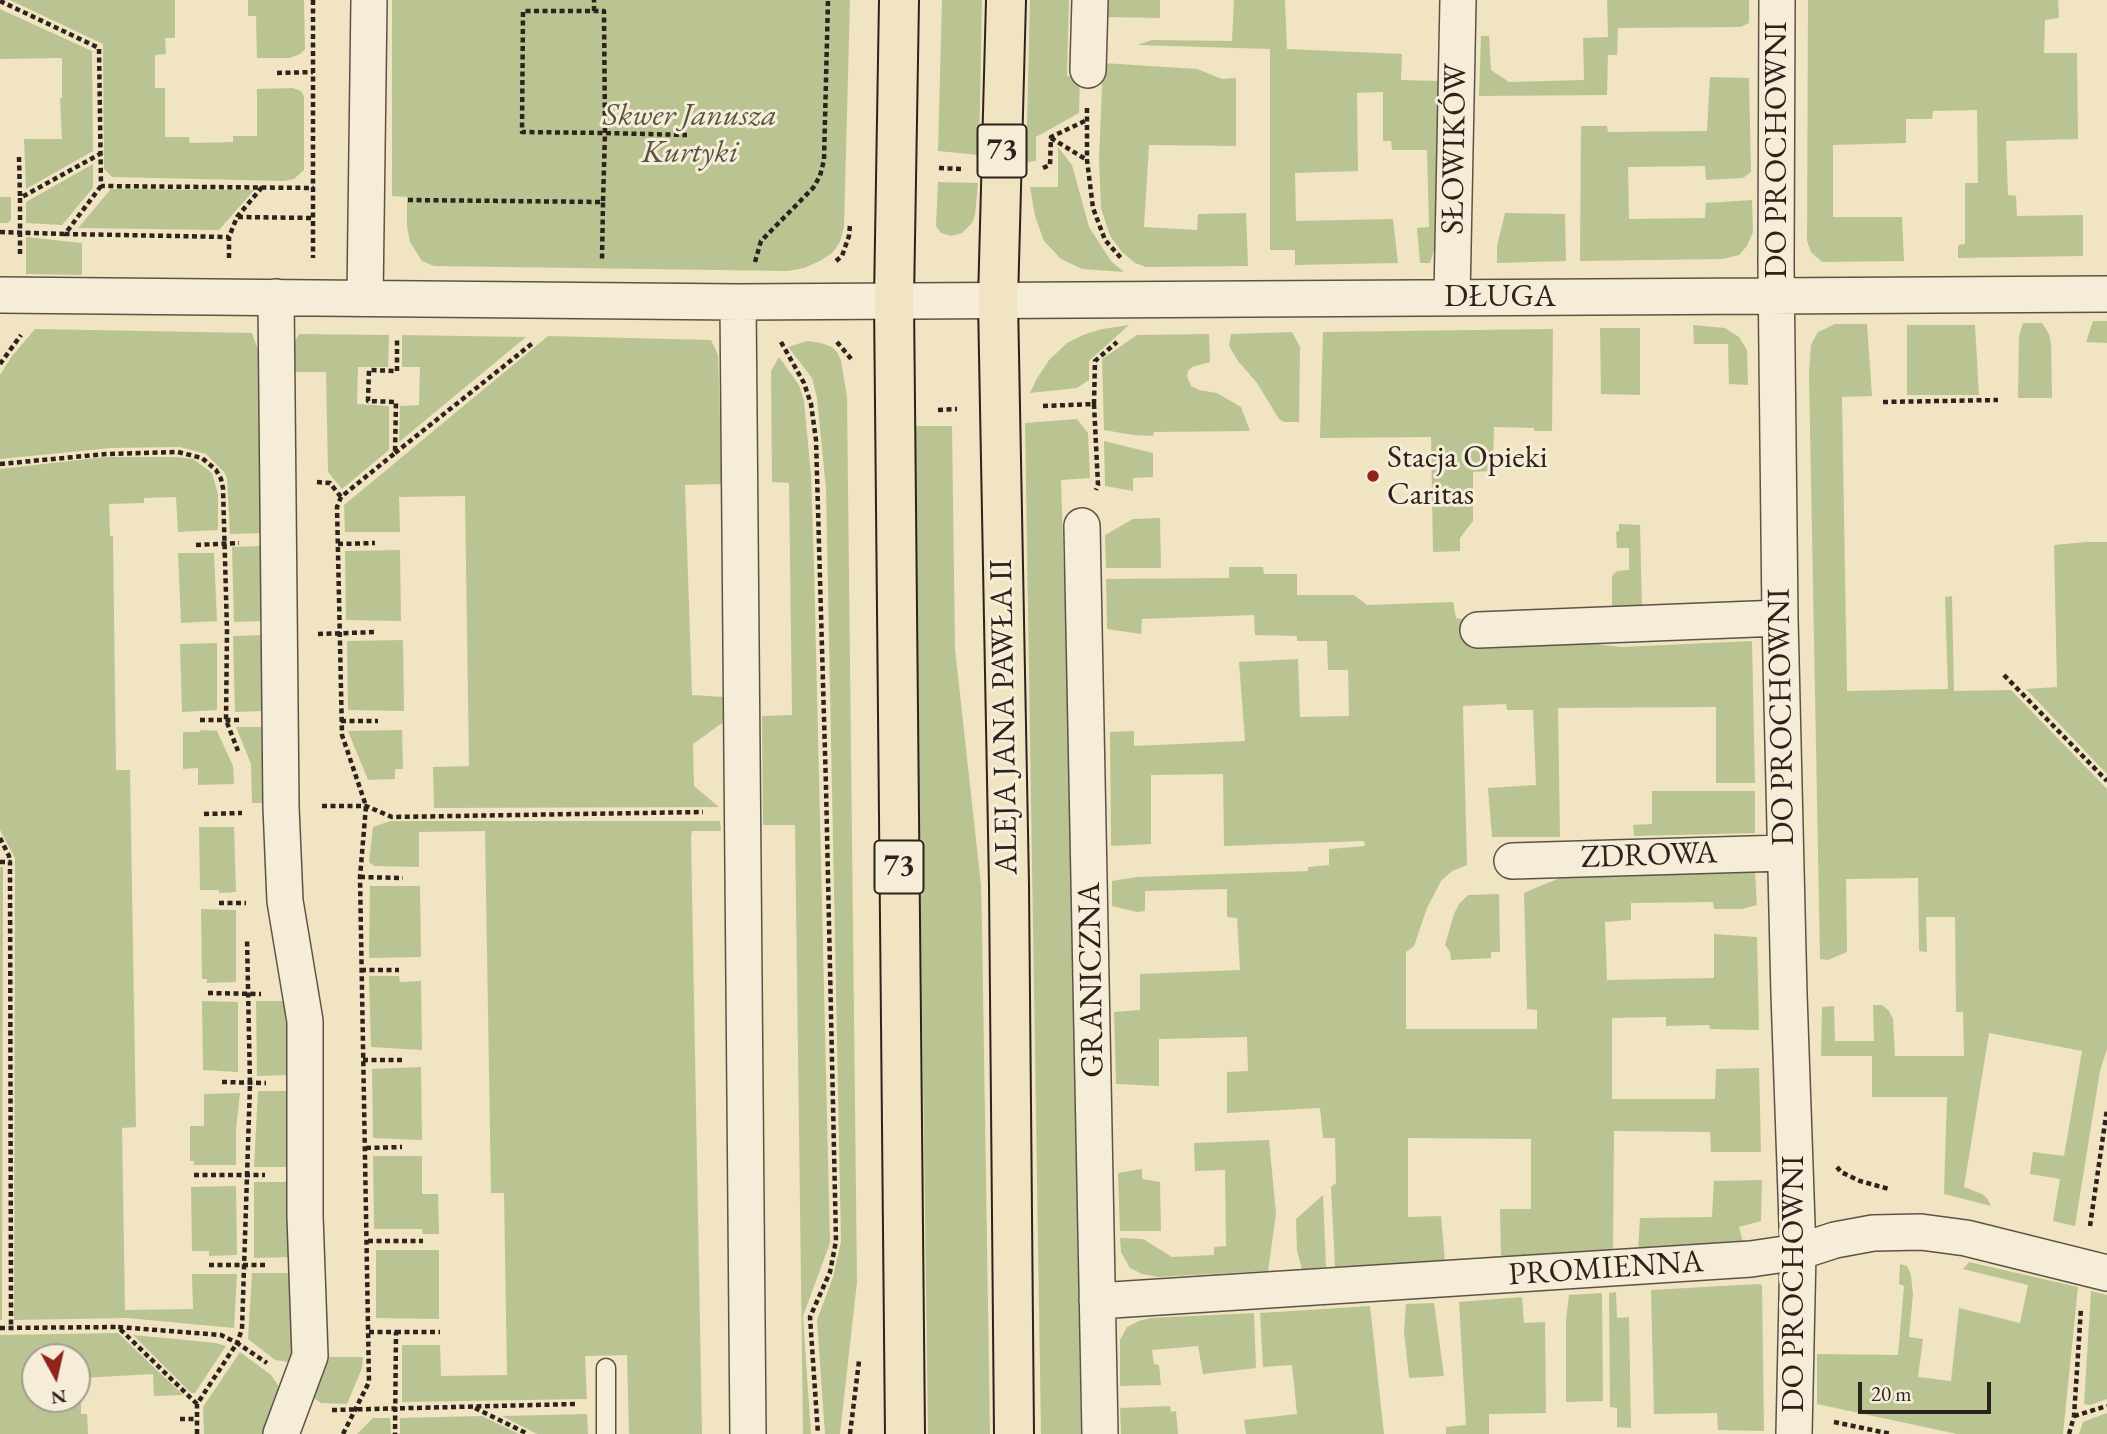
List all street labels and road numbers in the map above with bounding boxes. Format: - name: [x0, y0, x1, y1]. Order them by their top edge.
- street label: DO PROCHOWNI: [1758, 21, 1796, 279]
- street label: SŁOWIKÓW: [1434, 63, 1476, 235]
- road number: 73: [978, 125, 1026, 178]
- street label: DŁUGA: [1444, 278, 1556, 316]
- street label: ALEJA JANA PAWŁA II: [983, 559, 1027, 875]
- street label: DO PROCHOWNI: [1761, 588, 1803, 846]
- street label: ZDROWA: [1580, 834, 1718, 878]
- road number: 73: [874, 840, 923, 894]
- street label: GRANICZNA: [1071, 882, 1113, 1078]
- street label: DO PROCHOWNI: [1775, 1155, 1813, 1413]
- street label: PROMIENNA: [1507, 1243, 1705, 1295]

